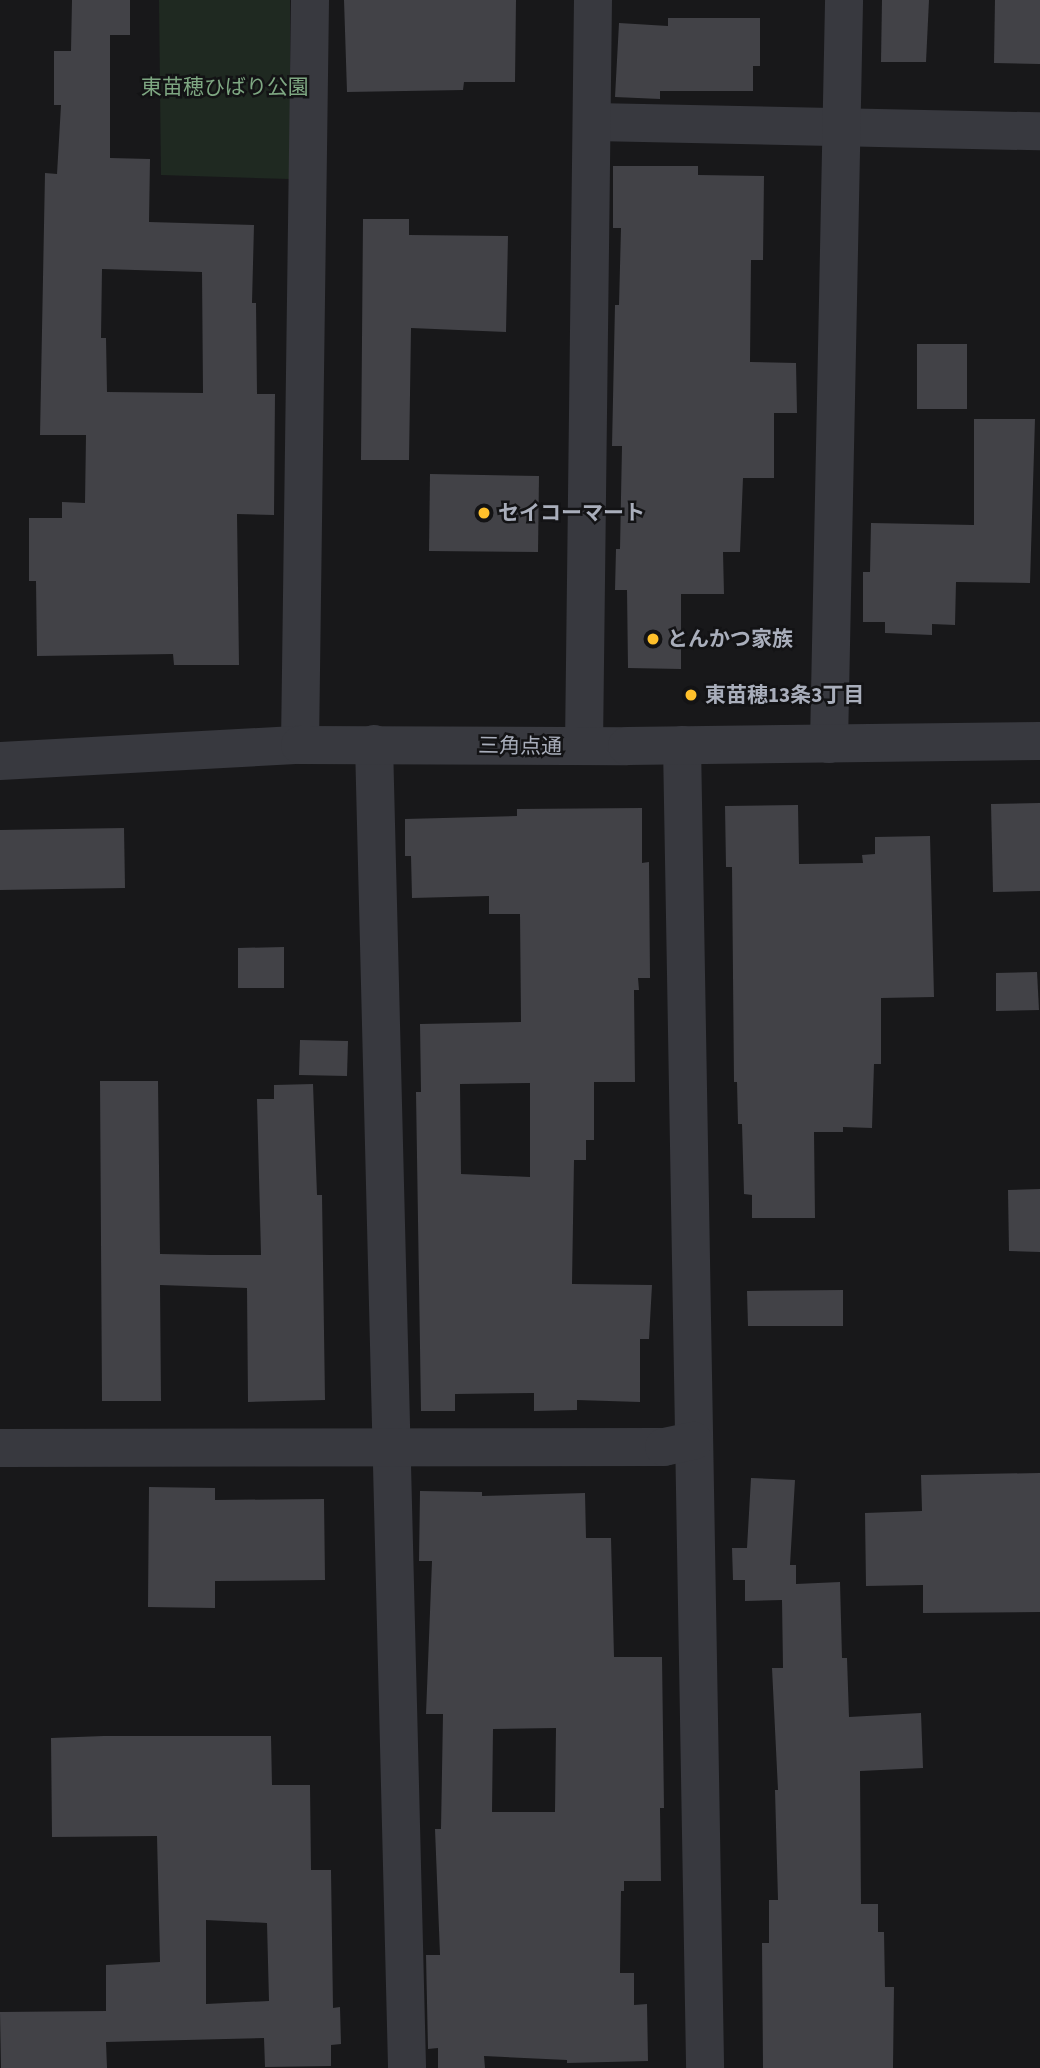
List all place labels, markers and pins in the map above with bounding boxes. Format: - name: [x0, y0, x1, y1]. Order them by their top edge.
- place label: セイコーマート: [498, 500, 645, 526]
- marker: セイコーマート: [476, 505, 492, 521]
- place label: とんかつ家族: [667, 626, 793, 652]
- marker: とんかつ家族: [645, 631, 661, 647]
- place label: 東苗穂13条3丁目: [705, 682, 864, 708]
- marker: 東苗穂13条3丁目: [683, 687, 699, 703]

